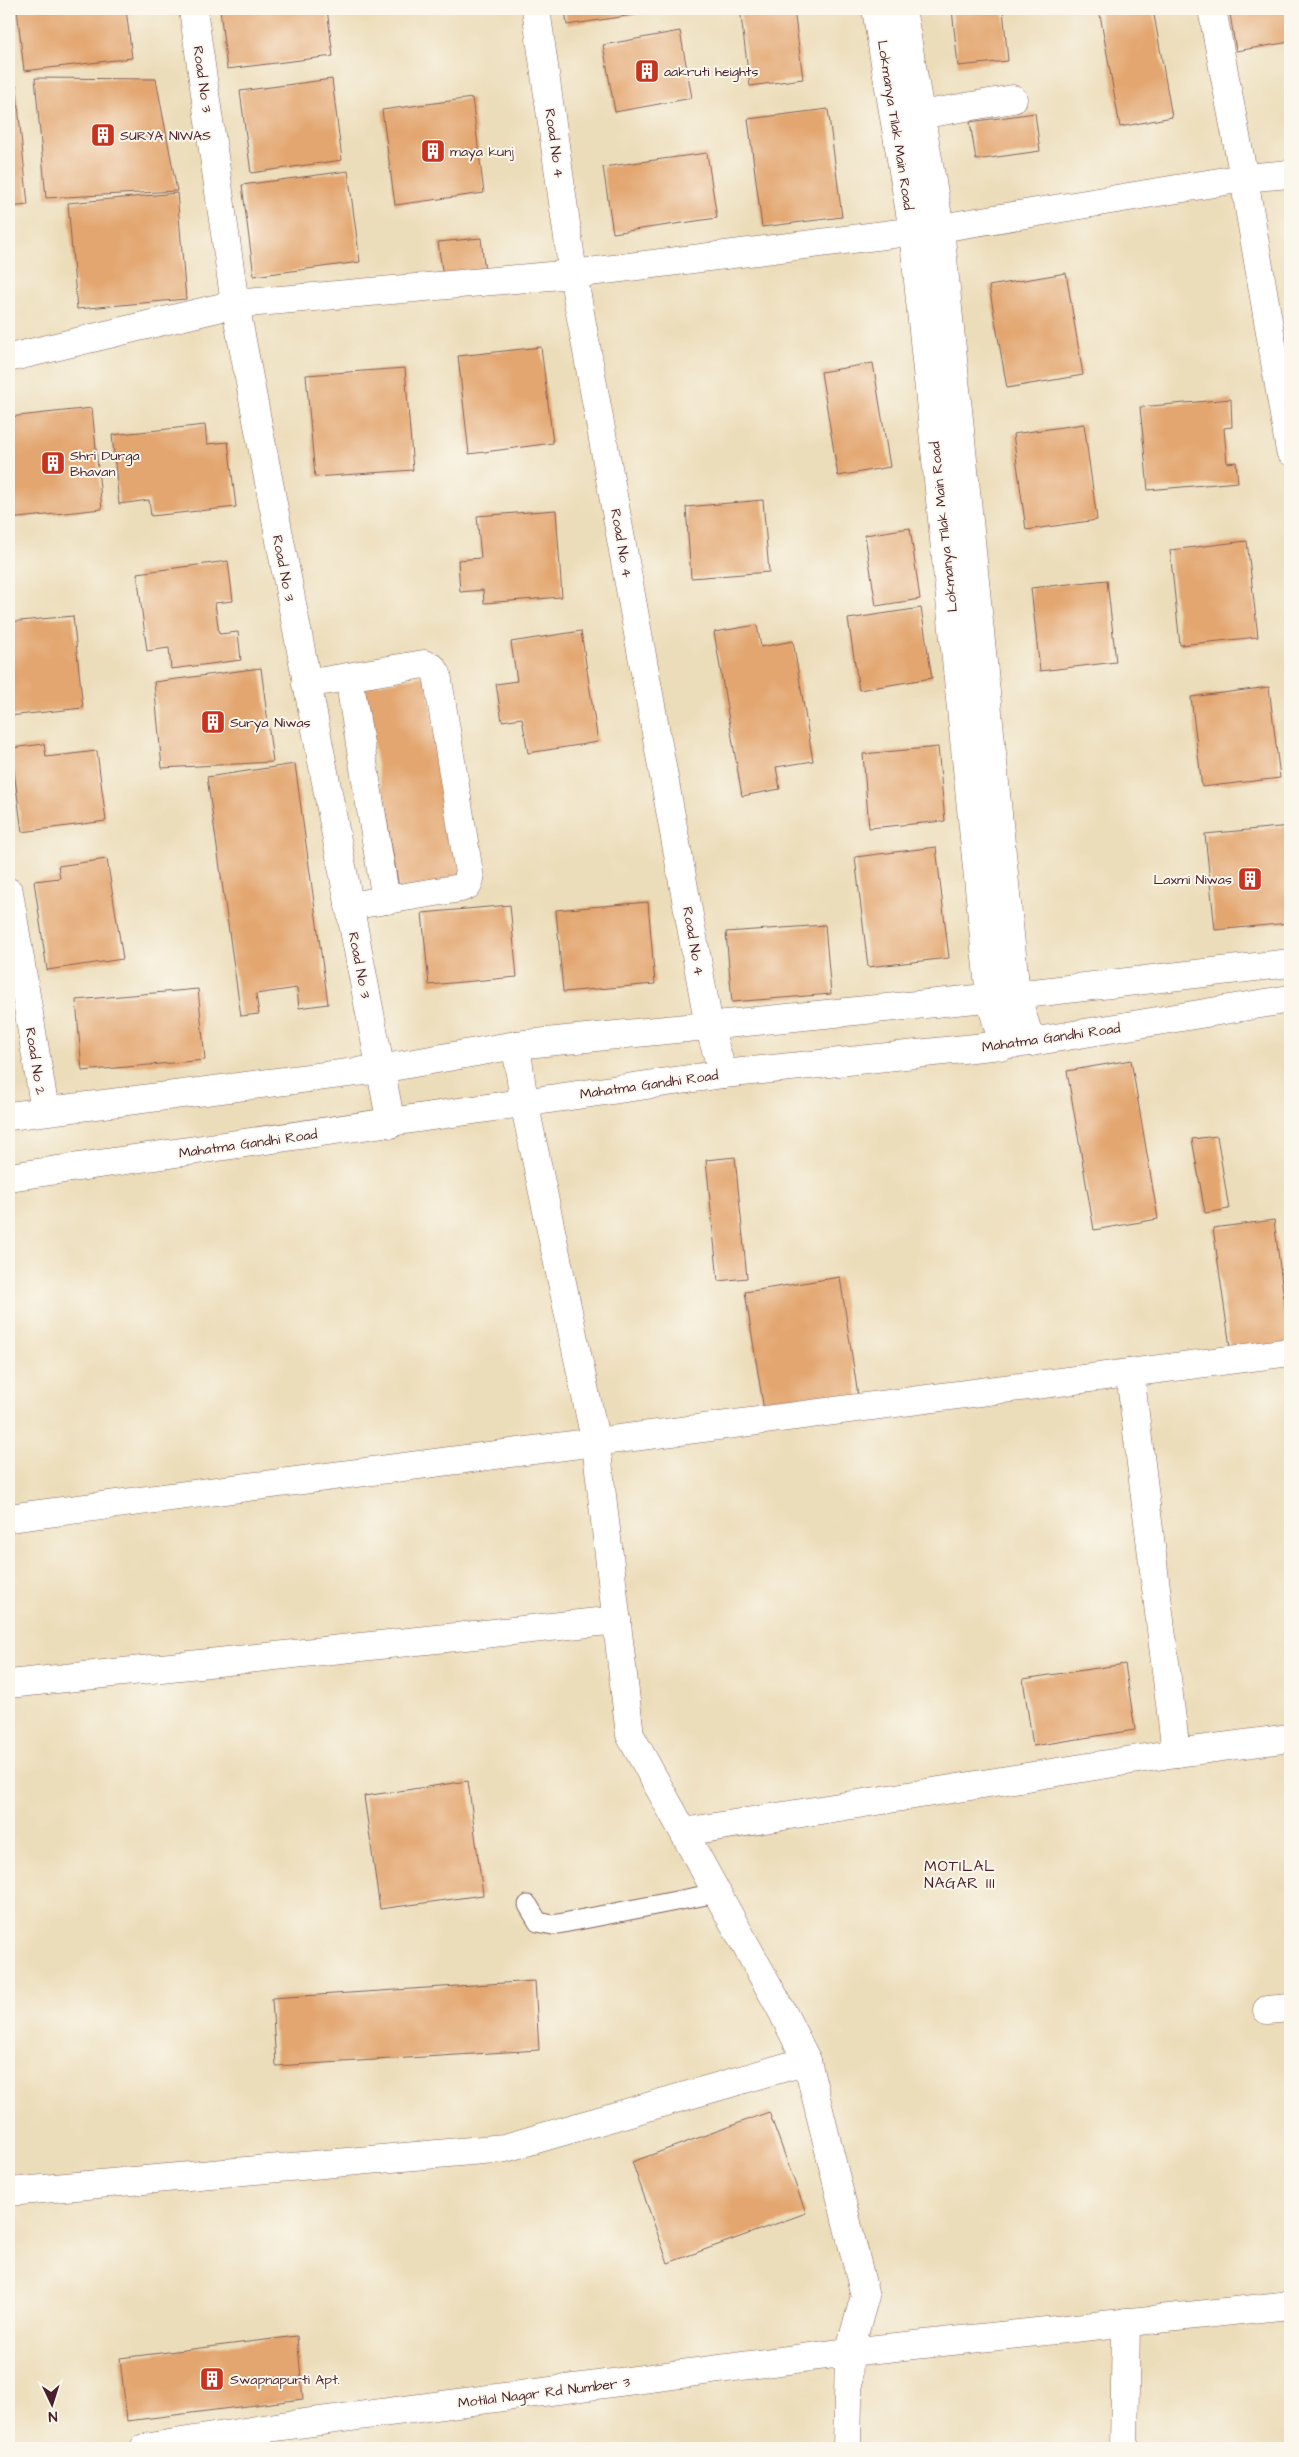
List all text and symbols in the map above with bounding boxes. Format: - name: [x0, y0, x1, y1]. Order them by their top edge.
- street label: Lokmanya Tilak Main Road: [872, 39, 918, 211]
- street label: Road No 3: [187, 44, 217, 114]
- building icon: aakruti heights: [634, 58, 660, 84]
- place label: aakruti heights: [664, 62, 759, 82]
- street label: Road No 4: [539, 107, 569, 179]
- building icon: SURYA NIWAS: [90, 122, 116, 148]
- place label: SURYA NIWAS: [120, 126, 211, 146]
- building icon: maya kunj: [420, 138, 446, 164]
- place label: maya kunj: [450, 142, 514, 162]
- street label: Lokmanya Tilak Main Road: [925, 441, 963, 613]
- place label: Shri Durga Bhavan: [70, 446, 140, 482]
- building icon: Shri Durga Bhavan: [40, 450, 66, 476]
- street label: Road No 4: [605, 507, 637, 580]
- street label: Road No 3: [267, 533, 299, 603]
- building icon: Surya Niwas: [200, 709, 226, 735]
- place label: Surya Niwas: [230, 713, 311, 733]
- building icon: Laxmi Niwas: [1237, 866, 1263, 892]
- place label: Laxmi Niwas: [1154, 870, 1232, 890]
- street label: Road No 4: [677, 905, 709, 978]
- street label: Road No 3: [343, 930, 375, 1000]
- street label: Mahatma Gandhi Road: [980, 1018, 1122, 1058]
- street label: Road No 2: [20, 1026, 50, 1096]
- street label: Mahatma Gandhi Road: [578, 1065, 720, 1105]
- street label: Mahatma Gandhi Road: [177, 1124, 319, 1164]
- district label: MOTILAL NAGAR III: [924, 1856, 996, 1894]
- building icon: Swapnapurti Apt.: [199, 2366, 225, 2392]
- place label: Swapnapurti Apt.: [230, 2370, 340, 2390]
- street label: Motilal Nagar Rd Number 3: [457, 2373, 631, 2413]
- north arrow: [28, 2380, 78, 2430]
- text: N: [48, 2406, 58, 2426]

